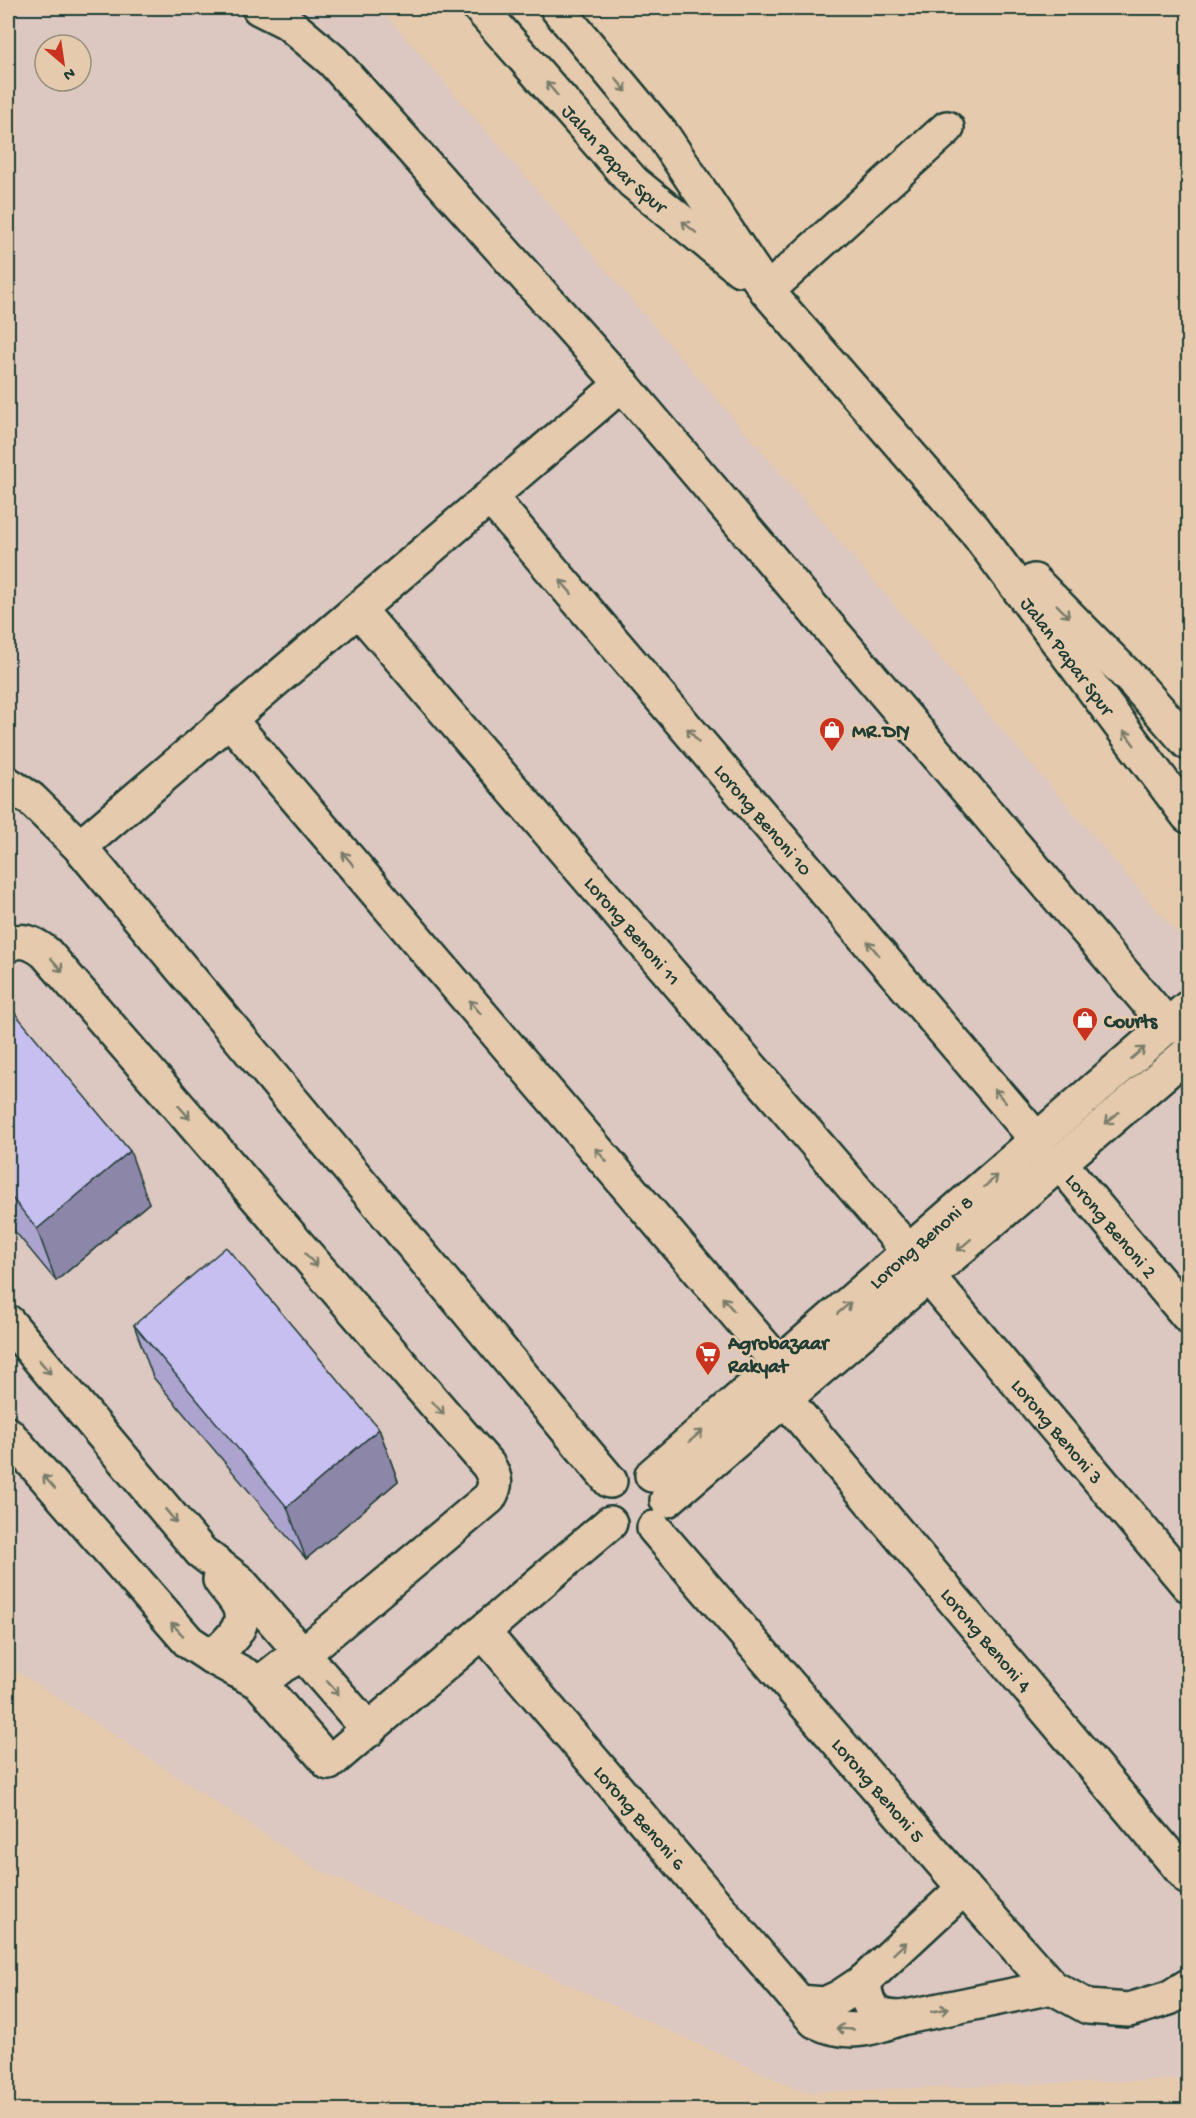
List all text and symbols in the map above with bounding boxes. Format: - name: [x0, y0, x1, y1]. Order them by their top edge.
- north arrow: [33, 33, 93, 93]
- text: N: [59, 62, 78, 84]
- one-way arrow: [615, 77, 628, 93]
- one-way arrow: [545, 82, 559, 97]
- street label: Jalan Papar Spur: [555, 101, 672, 221]
- one-way arrow: [681, 221, 697, 234]
- one-way arrow: [560, 579, 573, 595]
- street label: Jalan Papar Spur: [1014, 594, 1118, 723]
- one-way arrow: [1055, 603, 1070, 618]
- shop icon: MR.DIY: [817, 715, 847, 753]
- place label: MR.DIY: [852, 722, 910, 745]
- one-way arrow: [686, 727, 699, 743]
- one-way arrow: [1123, 730, 1135, 746]
- street label: Lorong Benoni 10: [708, 761, 815, 882]
- one-way arrow: [341, 852, 355, 867]
- street label: Lorong Benoni 11: [578, 873, 684, 992]
- one-way arrow: [867, 940, 880, 956]
- one-way arrow: [50, 957, 63, 973]
- one-way arrow: [468, 1000, 482, 1015]
- shop icon: Courts: [1070, 1005, 1100, 1043]
- place label: Courts: [1103, 1012, 1159, 1035]
- one-way arrow: [1131, 1046, 1146, 1060]
- one-way arrow: [993, 1089, 1007, 1104]
- one-way arrow: [177, 1105, 191, 1120]
- one-way arrow: [1105, 1111, 1120, 1125]
- one-way arrow: [594, 1148, 608, 1163]
- street label: Lorong Benoni 2: [1059, 1170, 1160, 1285]
- one-way arrow: [983, 1174, 998, 1188]
- street label: Lorong Benoni 8: [866, 1192, 980, 1295]
- one-way arrow: [957, 1238, 972, 1252]
- one-way arrow: [304, 1252, 318, 1267]
- one-way arrow: [721, 1296, 734, 1312]
- one-way arrow: [836, 1302, 852, 1315]
- place label: Agrobazaar Rakyat: [727, 1334, 830, 1380]
- supermarket icon: Agrobazaar Rakyat: [693, 1339, 723, 1377]
- one-way arrow: [38, 1359, 52, 1374]
- street label: Lorong Benoni 3: [1005, 1376, 1106, 1490]
- one-way arrow: [432, 1400, 445, 1416]
- one-way arrow: [688, 1429, 703, 1443]
- one-way arrow: [42, 1475, 56, 1490]
- one-way arrow: [164, 1508, 177, 1524]
- street label: Lorong Benoni 4: [934, 1585, 1035, 1699]
- one-way arrow: [170, 1622, 184, 1637]
- one-way arrow: [326, 1680, 339, 1696]
- street label: Lorong Benoni 5: [825, 1735, 928, 1849]
- street label: Lorong Benoni 6: [587, 1762, 690, 1877]
- one-way arrow: [892, 1941, 907, 1955]
- one-way arrow: [930, 2003, 949, 2015]
- one-way arrow: [836, 2024, 856, 2035]

